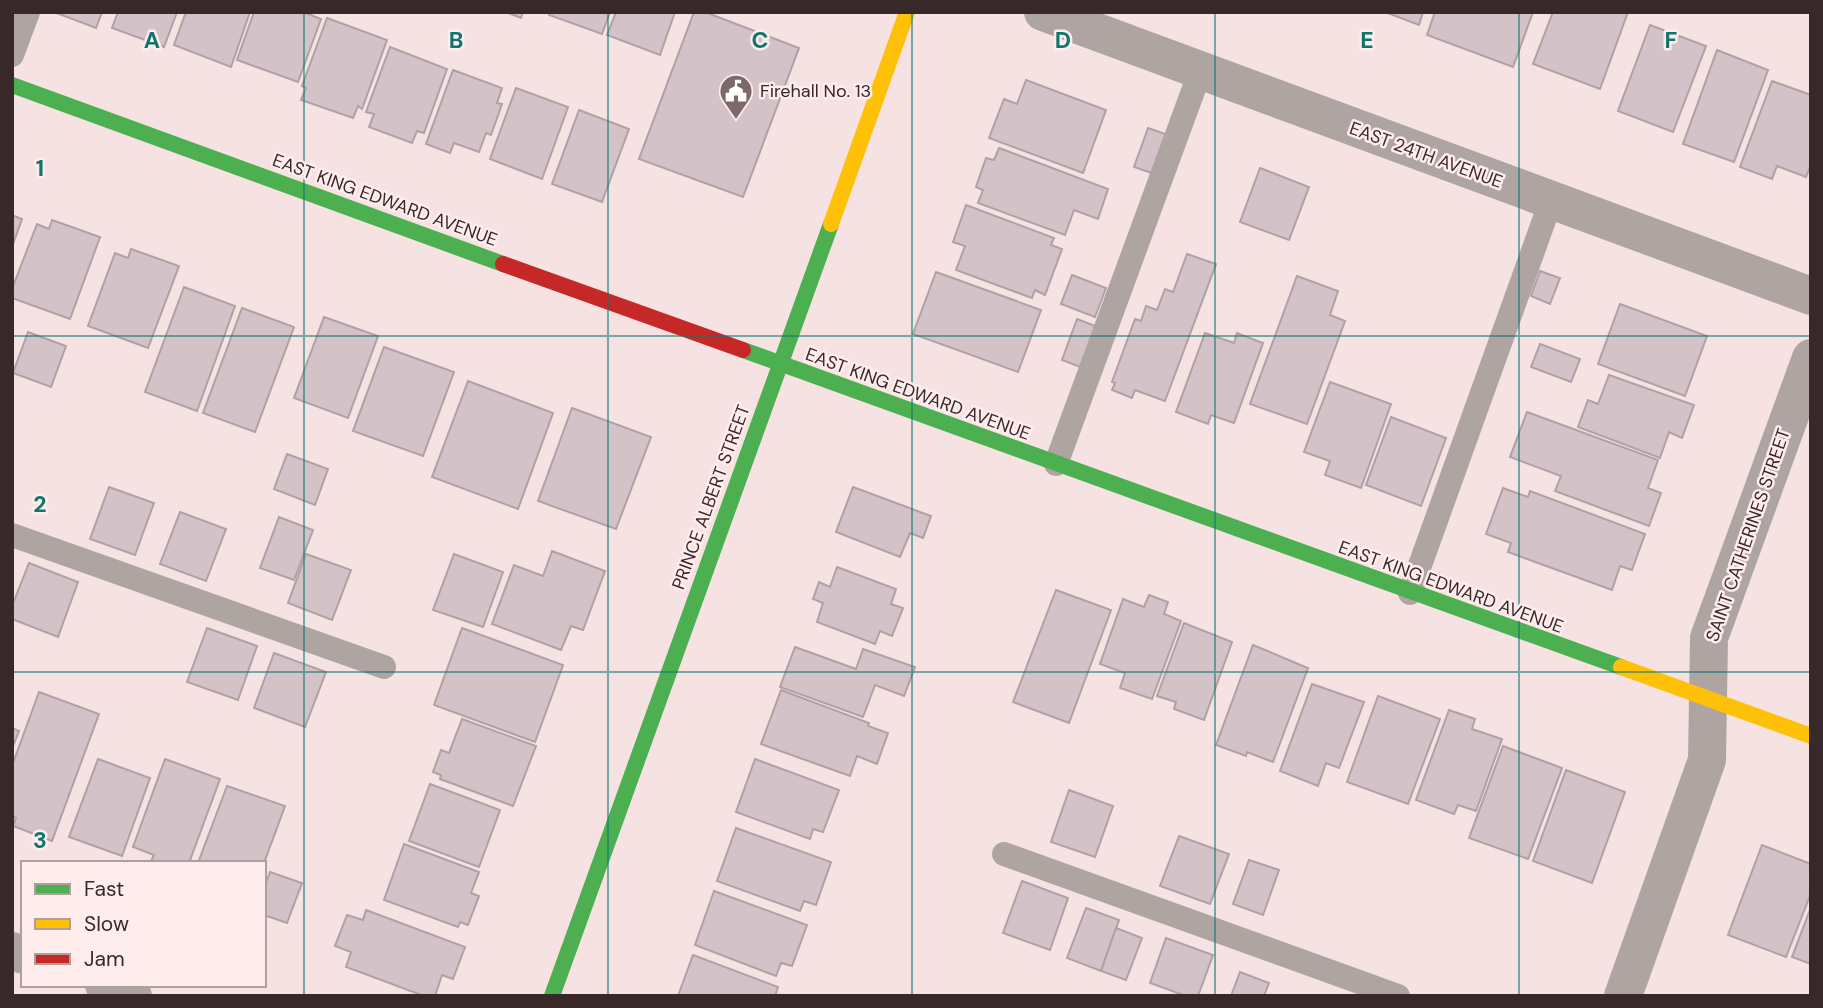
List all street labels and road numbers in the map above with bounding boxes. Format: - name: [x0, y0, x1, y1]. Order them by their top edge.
- street label: EAST 24TH AVENUE: [1346, 116, 1506, 194]
- street label: EAST KING EDWARD AVENUE: [269, 148, 501, 252]
- street label: EAST KING EDWARD AVENUE: [802, 342, 1034, 446]
- street label: PRINCE ALBERT STREET: [666, 401, 756, 593]
- street label: SAINT CATHERINES STREET: [1700, 425, 1796, 645]
- street label: EAST KING EDWARD AVENUE: [1335, 535, 1567, 639]

